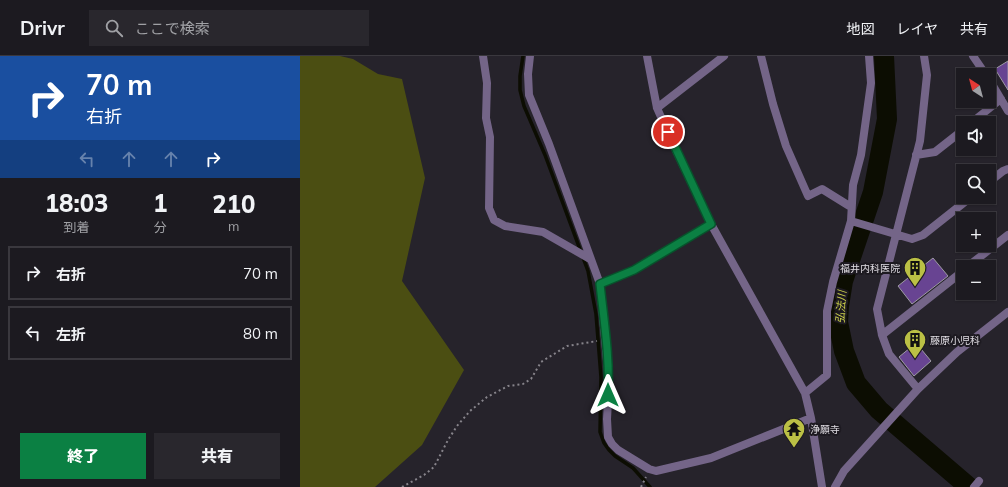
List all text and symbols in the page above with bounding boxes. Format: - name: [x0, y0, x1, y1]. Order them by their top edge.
- search box: [89, 10, 369, 46]
- text: Drivr: [20, 16, 65, 40]
- icon: search: [103, 17, 125, 39]
- text: ここで検索: [135, 19, 210, 38]
- text: 地図: [846, 20, 874, 38]
- text: レイヤ: [896, 20, 938, 38]
- text: 共有: [960, 20, 988, 38]
- text: 70 m: [86, 67, 152, 102]
- north arrow: [956, 68, 996, 108]
- map controls: [956, 68, 996, 300]
- icon: right: [20, 72, 72, 124]
- text: 右折: [86, 105, 122, 128]
- pin: [651, 115, 685, 149]
- button: sound: [956, 116, 996, 156]
- icon: arrive: [657, 121, 679, 143]
- icon: left: [76, 148, 98, 170]
- icon: ahead: [118, 148, 140, 170]
- icon: ahead: [160, 148, 182, 170]
- icon: right: [202, 148, 224, 170]
- button: search: [956, 164, 996, 204]
- text: 18:03: [45, 188, 108, 218]
- text: 1: [153, 188, 168, 218]
- text: 210: [212, 189, 255, 219]
- button: +: [956, 212, 996, 252]
- text: m: [228, 218, 239, 234]
- text: 到着: [64, 219, 90, 235]
- text: 分: [154, 219, 167, 235]
- building icon: 福井内科医院: [902, 255, 928, 288]
- button: −: [956, 260, 996, 300]
- icon: right: [22, 262, 44, 284]
- place label: 福井内科医院: [840, 262, 900, 275]
- text: 70 m: [243, 264, 278, 283]
- text: 右折: [56, 265, 86, 284]
- water label: 弘法川: [833, 289, 849, 324]
- icon: left: [22, 322, 44, 344]
- text: 80 m: [243, 324, 278, 343]
- text: 左折: [56, 325, 86, 344]
- building icon: 藤原小児科: [902, 327, 928, 360]
- place label: 藤原小児科: [930, 334, 980, 347]
- position arrow: [587, 374, 629, 416]
- temple icon: 浄願寺: [781, 416, 807, 449]
- place label: 浄願寺: [810, 423, 840, 436]
- button: 終了: [20, 433, 146, 479]
- button: 共有: [154, 433, 280, 479]

